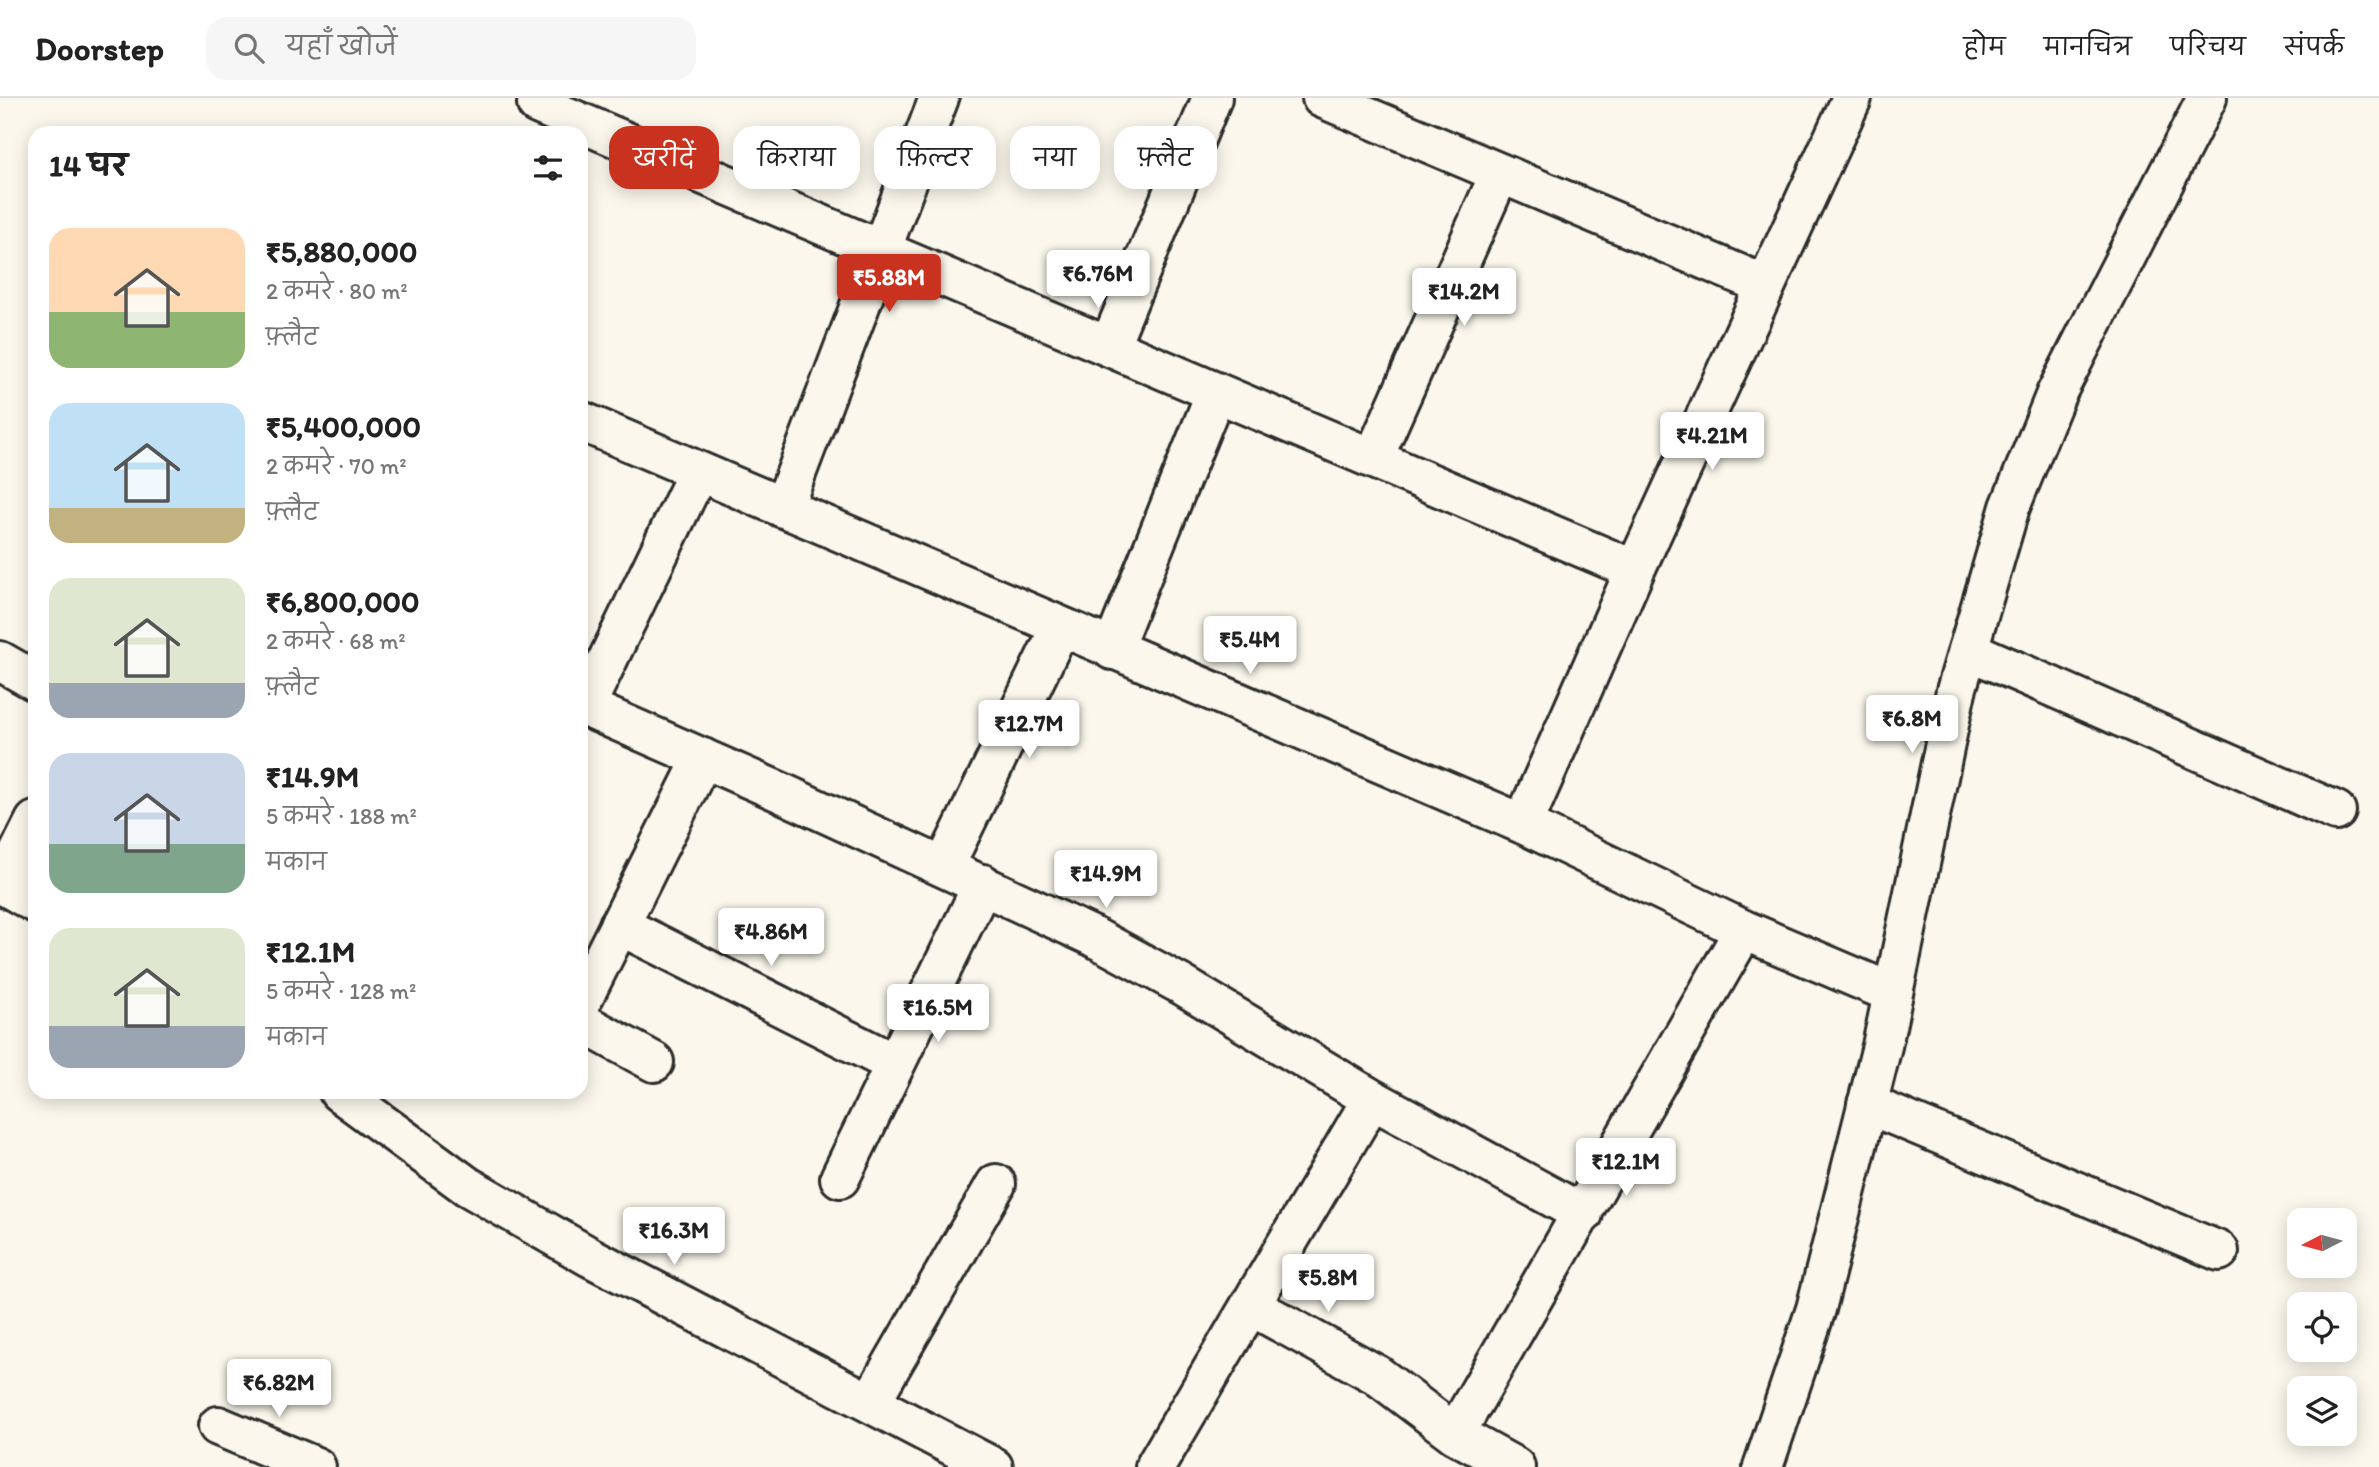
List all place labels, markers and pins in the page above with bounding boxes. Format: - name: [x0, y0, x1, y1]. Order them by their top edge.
- pin: ₹6.76M: [1041, 250, 1155, 310]
- pin: ₹5.88M: [832, 254, 946, 314]
- pin: ₹14.2M: [1407, 268, 1521, 328]
- pin: ₹4.21M: [1655, 412, 1769, 472]
- pin: ₹5.4M: [1201, 616, 1299, 676]
- pin: ₹6.8M: [1863, 696, 1961, 755]
- pin: ₹12.7M: [972, 700, 1086, 760]
- pin: ₹14.9M: [1049, 850, 1163, 910]
- pin: ₹4.86M: [714, 908, 828, 968]
- pin: ₹16.5M: [881, 984, 995, 1044]
- pin: ₹12.1M: [1569, 1138, 1683, 1198]
- pin: ₹16.3M: [617, 1208, 731, 1267]
- pin: ₹5.8M: [1279, 1254, 1377, 1314]
- pin: ₹6.82M: [222, 1360, 336, 1419]

